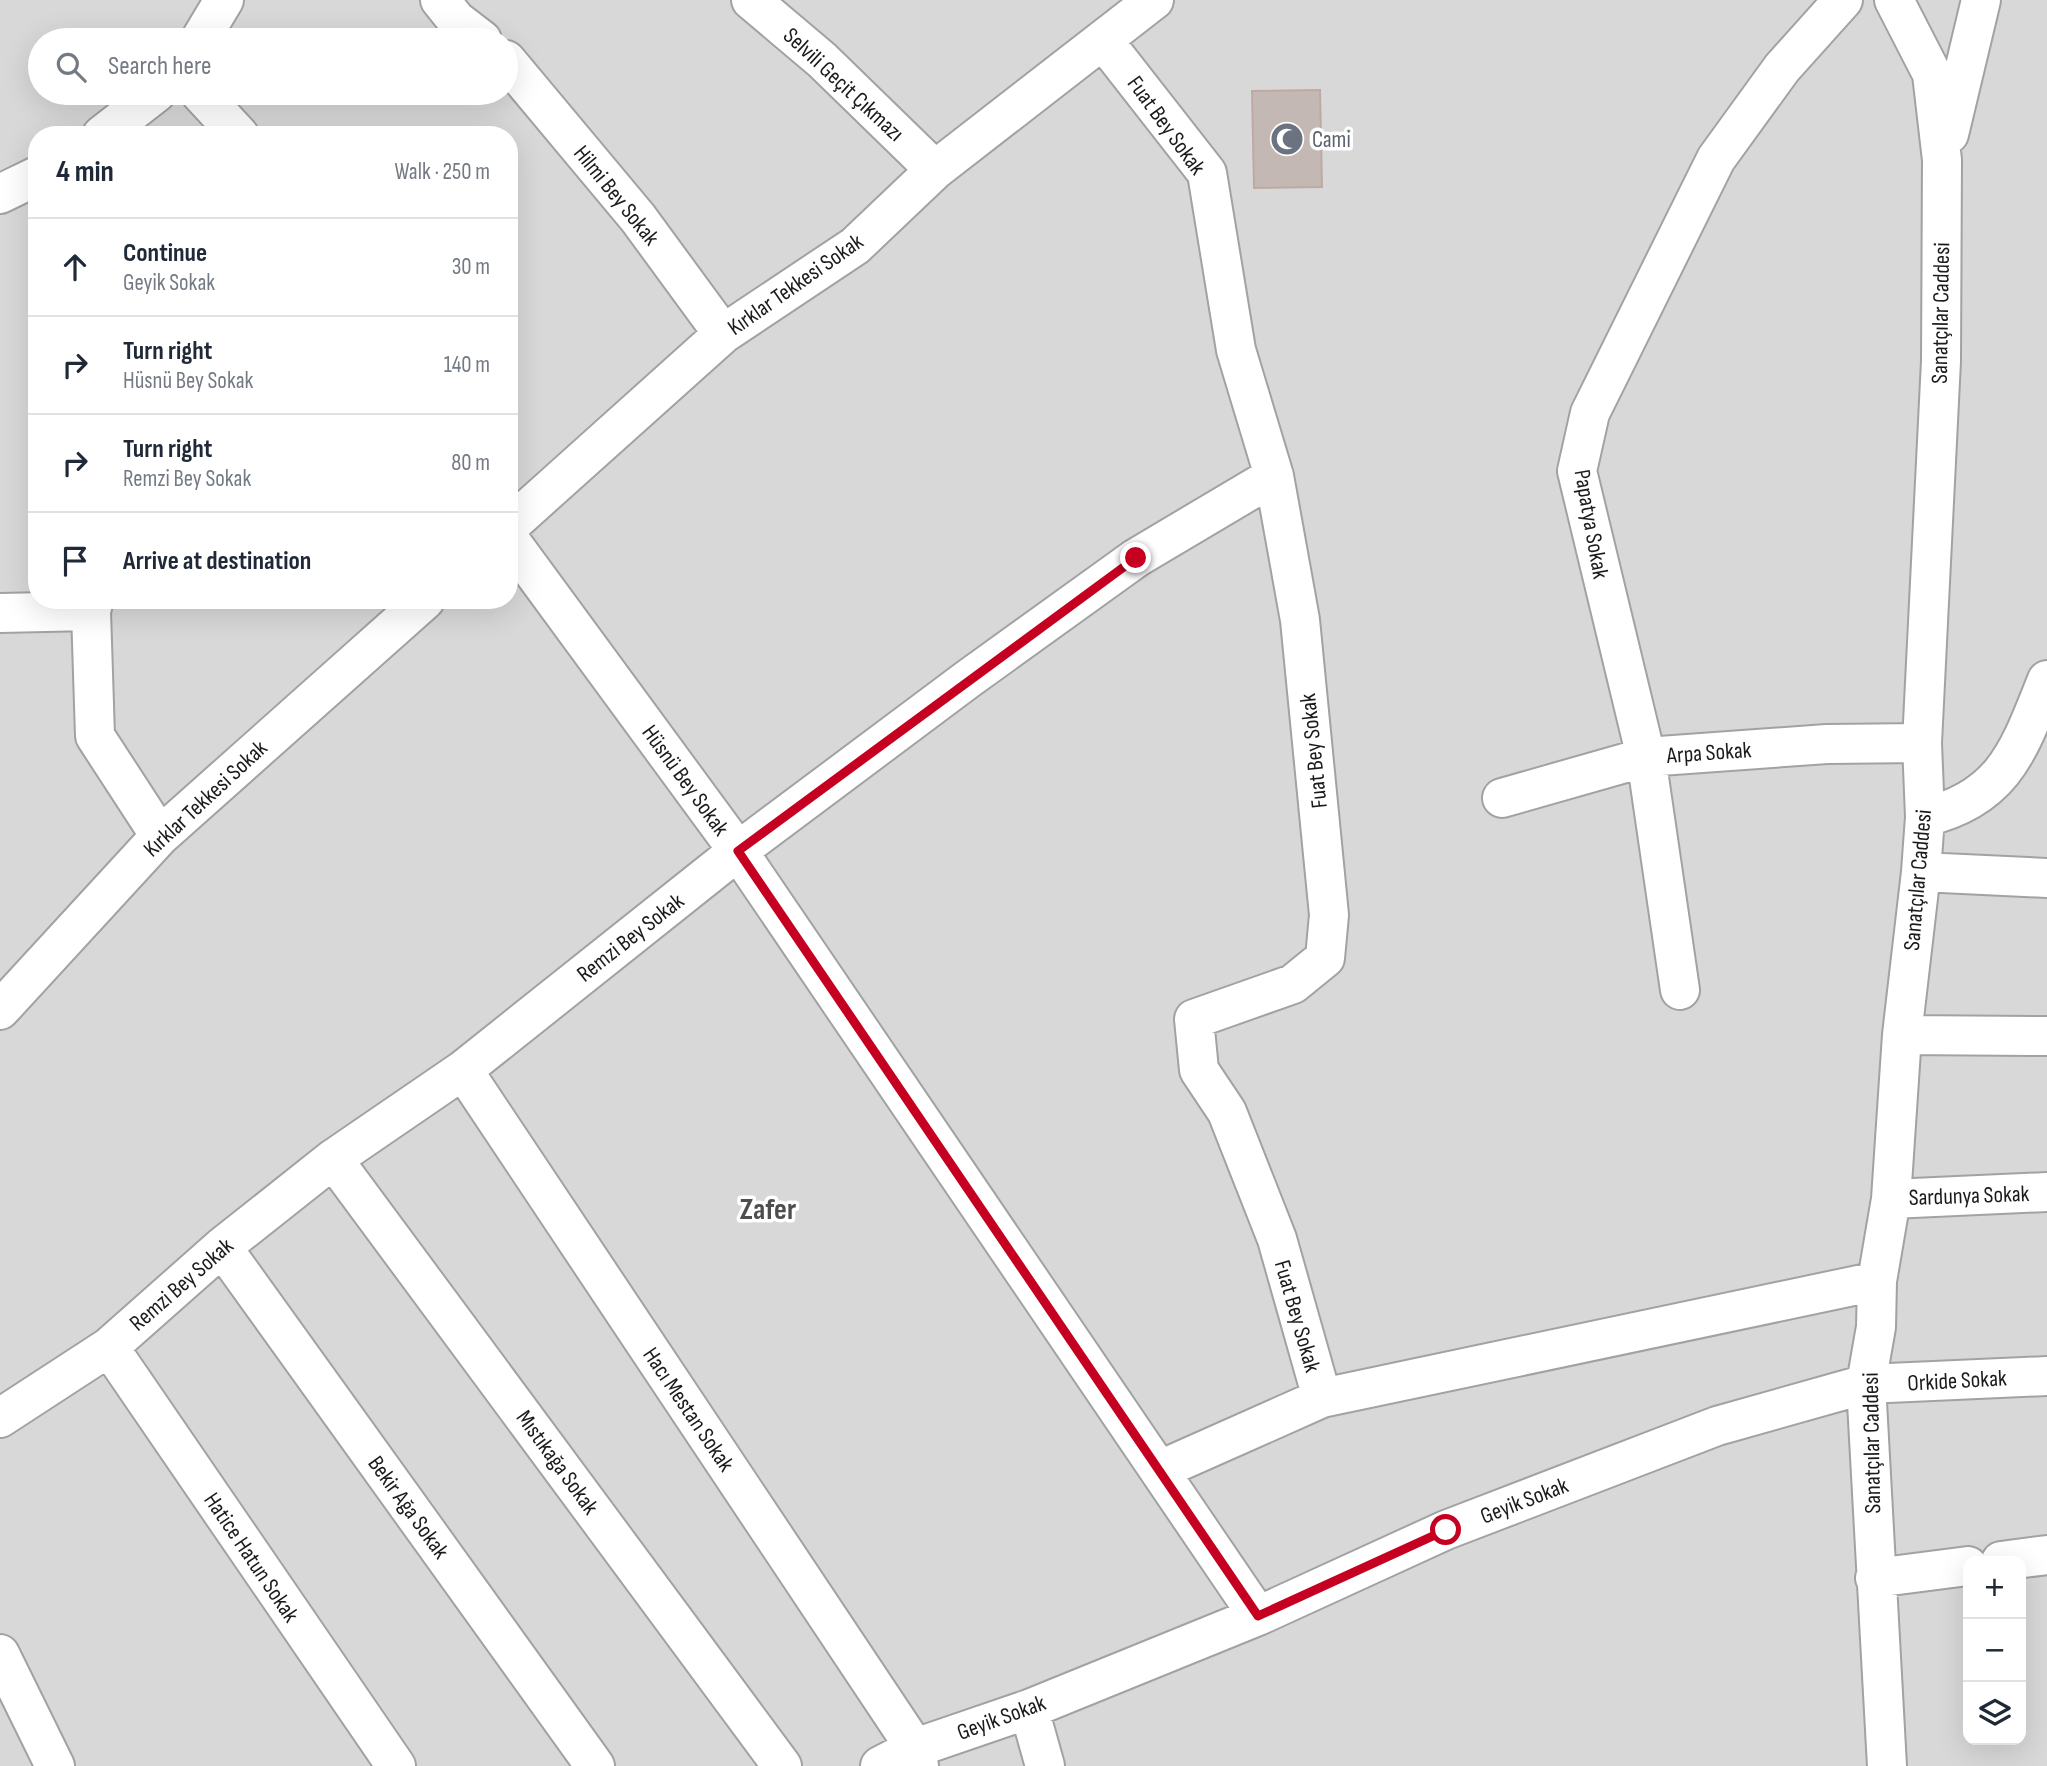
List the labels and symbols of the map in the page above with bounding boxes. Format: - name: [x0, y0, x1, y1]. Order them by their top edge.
- street label: Selvili Geçit Çıkmazı: [777, 22, 909, 148]
- street label: Fuat Bey Sokak: [1121, 71, 1212, 181]
- mosque icon: Cami: [1268, 120, 1306, 158]
- place label: Cami: [1312, 126, 1351, 154]
- street label: Hilmi Bey Sokak: [567, 140, 665, 251]
- street label: Kırklar Tekkesi Sokak: [722, 228, 869, 342]
- street label: Sanatçılar Caddesi: [1926, 242, 1956, 384]
- street label: Papatya Sokak: [1568, 467, 1614, 581]
- route end: [1120, 542, 1151, 573]
- street label: Fuat Bey Sokak: [1294, 692, 1334, 810]
- street label: Hüsnü Bey Sokak: [636, 720, 735, 842]
- street label: Kırklar Tekkesi Sokak: [138, 734, 273, 863]
- street label: Arpa Sokak: [1665, 736, 1753, 770]
- street label: Sanatçılar Caddesi: [1898, 808, 1938, 952]
- street label: Remzi Bey Sokak: [571, 887, 690, 988]
- street label: Sardunya Sokak: [1908, 1180, 2030, 1212]
- district label: Zafer: [740, 1192, 796, 1228]
- street label: Remzi Bey Sokak: [124, 1232, 239, 1337]
- street label: Fuat Bey Sokak: [1268, 1257, 1326, 1376]
- street label: Hacı Mestan Sokak: [636, 1342, 740, 1477]
- street label: Orkide Sokak: [1907, 1364, 2008, 1398]
- street label: Sanatçılar Caddesi: [1857, 1372, 1887, 1514]
- street label: Mıstıkağa Sokak: [510, 1405, 605, 1520]
- street label: Bekir Ağa Sokak: [362, 1451, 455, 1565]
- street label: Geyik Sokak: [1476, 1471, 1573, 1530]
- street label: Hatice Hatun Sokak: [198, 1487, 305, 1628]
- route start: [1430, 1514, 1461, 1545]
- street label: Geyik Sokak: [953, 1689, 1050, 1747]

